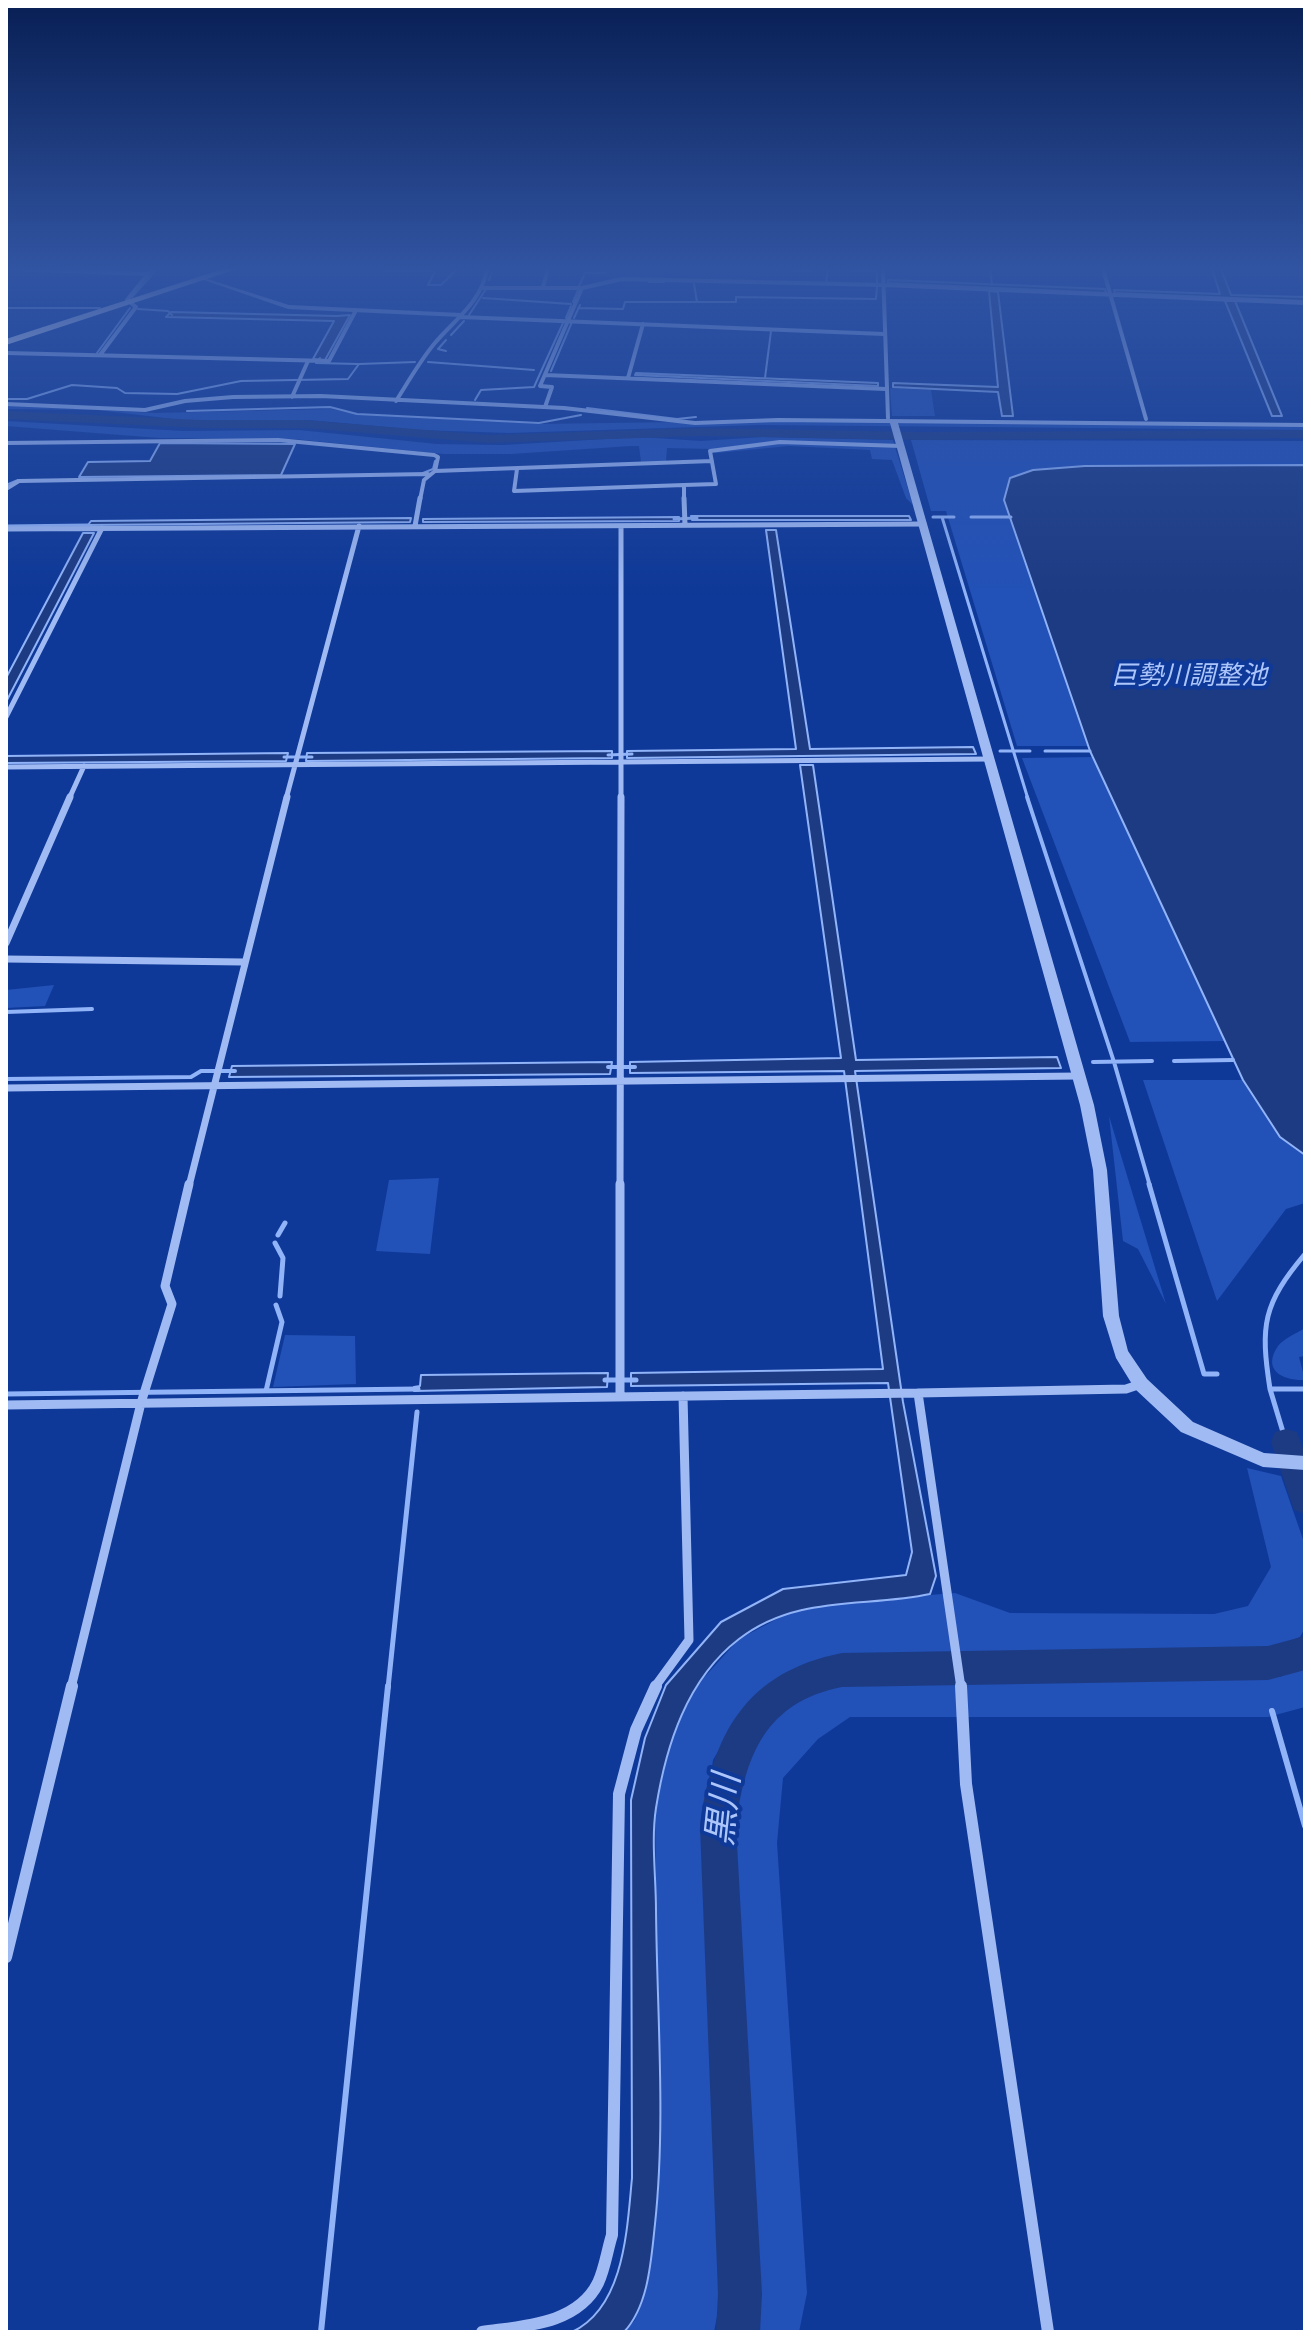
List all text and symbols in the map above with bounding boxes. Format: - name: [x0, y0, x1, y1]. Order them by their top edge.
- water label: 巨勢川調整池: [1111, 661, 1267, 693]
- water label: 黒川: [700, 1772, 750, 1848]

